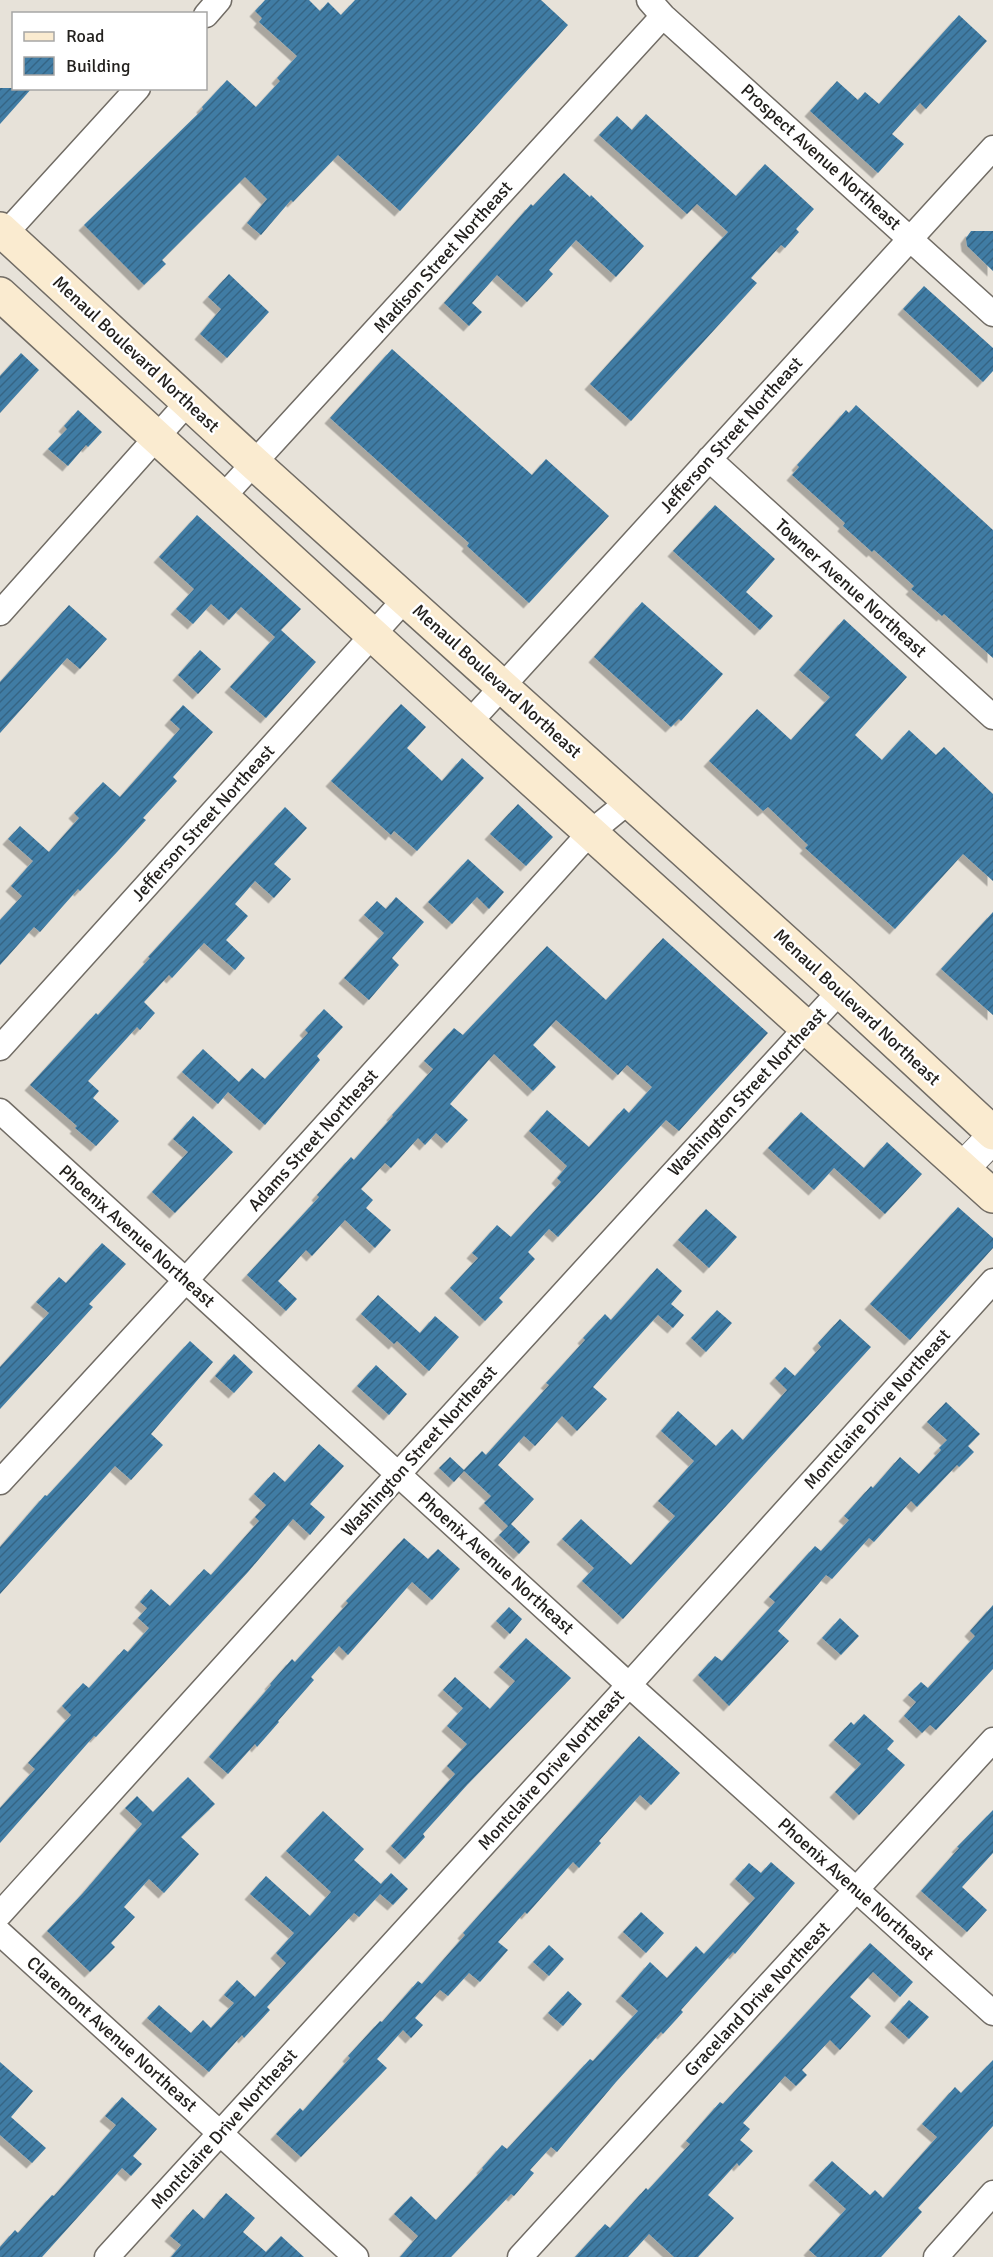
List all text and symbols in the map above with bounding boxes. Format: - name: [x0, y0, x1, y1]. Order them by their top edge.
- legend: [12, 12, 207, 90]
- text: Road: [66, 25, 105, 47]
- text: Building: [66, 55, 130, 77]
- street label: Prospect Avenue Northeast: [736, 79, 906, 235]
- street label: Madison Street Northeast: [369, 177, 517, 337]
- street label: Menaul Boulevard Northeast: [48, 271, 224, 437]
- street label: Jefferson Street Northeast: [655, 352, 807, 518]
- street label: Towner Avenue Northeast: [771, 514, 931, 662]
- street label: Menaul Boulevard Northeast: [408, 599, 586, 763]
- street label: Jefferson Street Northeast: [127, 740, 279, 906]
- street label: Menaul Boulevard Northeast: [769, 924, 945, 1090]
- street label: Washington Street Northeast: [663, 1003, 831, 1181]
- street label: Adams Street Northeast: [243, 1064, 383, 1216]
- street label: Phoenix Avenue Northeast: [54, 1160, 220, 1312]
- street label: Montclaire Drive Northeast: [799, 1324, 955, 1494]
- street label: Washington Street Northeast: [336, 1361, 502, 1541]
- street label: Phoenix Avenue Northeast: [413, 1487, 579, 1639]
- street label: Montclaire Drive Northeast: [473, 1685, 629, 1855]
- street label: Phoenix Avenue Northeast: [773, 1813, 939, 1965]
- street label: Graceland Drive Northeast: [680, 1917, 834, 2081]
- street label: Claremont Avenue Northeast: [22, 1952, 202, 2116]
- street label: Montclaire Drive Northeast: [146, 2044, 302, 2214]

